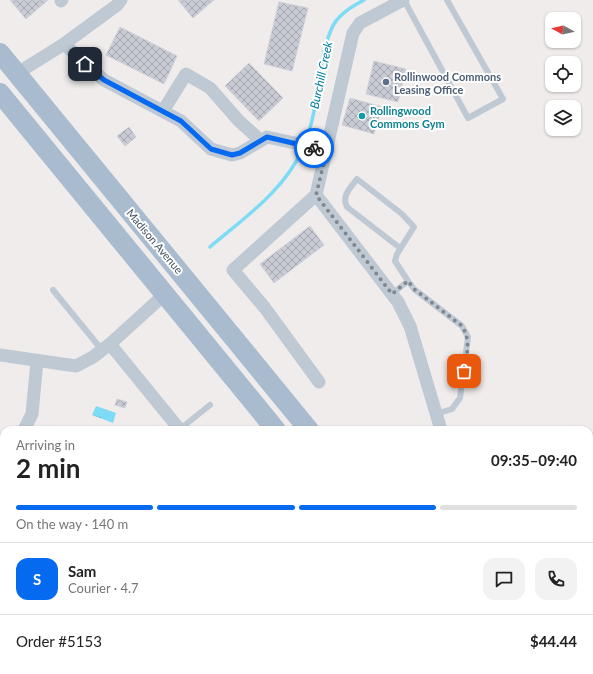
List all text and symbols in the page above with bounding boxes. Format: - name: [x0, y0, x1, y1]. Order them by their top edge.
- north arrow: [545, 12, 581, 48]
- map controls: [545, 12, 581, 136]
- water label: Burchill Creek: [307, 40, 336, 110]
- pin: [68, 47, 102, 81]
- icon: home: [74, 53, 96, 75]
- button: locate: [545, 56, 581, 92]
- place label: Rollinwood Commons Leasing Office: [394, 70, 501, 96]
- marker: Rollinwood Commons Leasing Office: [381, 77, 391, 87]
- button: layers: [545, 100, 581, 136]
- place label: Rollingwood Commons Gym: [370, 104, 445, 130]
- marker: Rollingwood Commons Gym: [357, 111, 367, 121]
- courier: [294, 128, 334, 168]
- icon: bike: [303, 137, 325, 159]
- street label: Madison Avenue: [124, 206, 186, 276]
- pin: [447, 354, 481, 388]
- icon: bag: [453, 360, 475, 382]
- text: Arriving in: [16, 437, 75, 453]
- text: 09:35–09:40: [491, 451, 577, 469]
- text: 2 min: [16, 452, 80, 484]
- text: On the way · 140 m: [16, 516, 128, 532]
- button: chat: [483, 558, 525, 600]
- button: phone: [535, 558, 577, 600]
- text: Sam: [68, 562, 96, 580]
- text: S: [33, 570, 41, 588]
- text: Courier · 4.7: [68, 580, 139, 596]
- text: Order #5153: [16, 632, 102, 650]
- text: $44.44: [530, 632, 577, 650]

